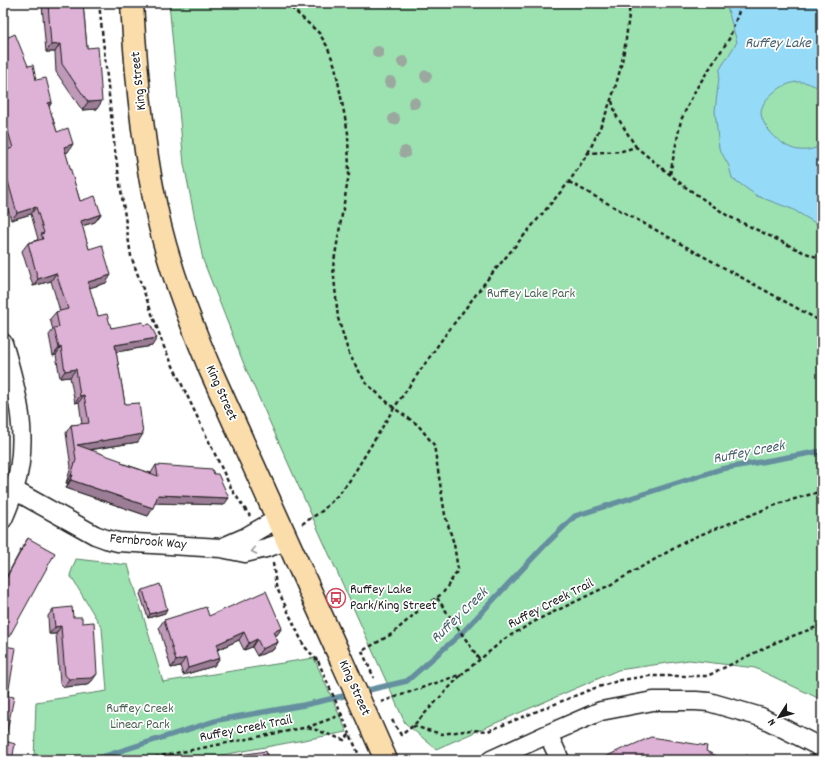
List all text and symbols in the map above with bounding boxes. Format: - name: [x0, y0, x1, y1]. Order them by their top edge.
- water label: Ruffey Lake: [745, 33, 812, 55]
- street label: King Street: [126, 51, 152, 111]
- park label: Ruffey Lake Park: [487, 284, 576, 304]
- street label: King Street: [200, 362, 242, 424]
- water label: Ruffey Creek: [711, 435, 788, 471]
- street label: Fernbrook Way: [109, 529, 188, 555]
- one-way arrow: [251, 546, 258, 554]
- street label: Ruffey Creek Trail: [505, 573, 598, 634]
- place label: Ruffey Lake Park/King Street: [350, 580, 437, 616]
- water label: Ruffey Creek: [426, 582, 495, 649]
- bus stop icon: Ruffey Lake Park/King Street: [325, 587, 347, 609]
- street label: King Street: [333, 657, 375, 719]
- north arrow: [759, 697, 799, 737]
- park label: Ruffey Creek Linear Park: [106, 699, 174, 735]
- street label: Ruffey Creek Trail: [198, 710, 295, 748]
- text: N: [764, 714, 781, 729]

